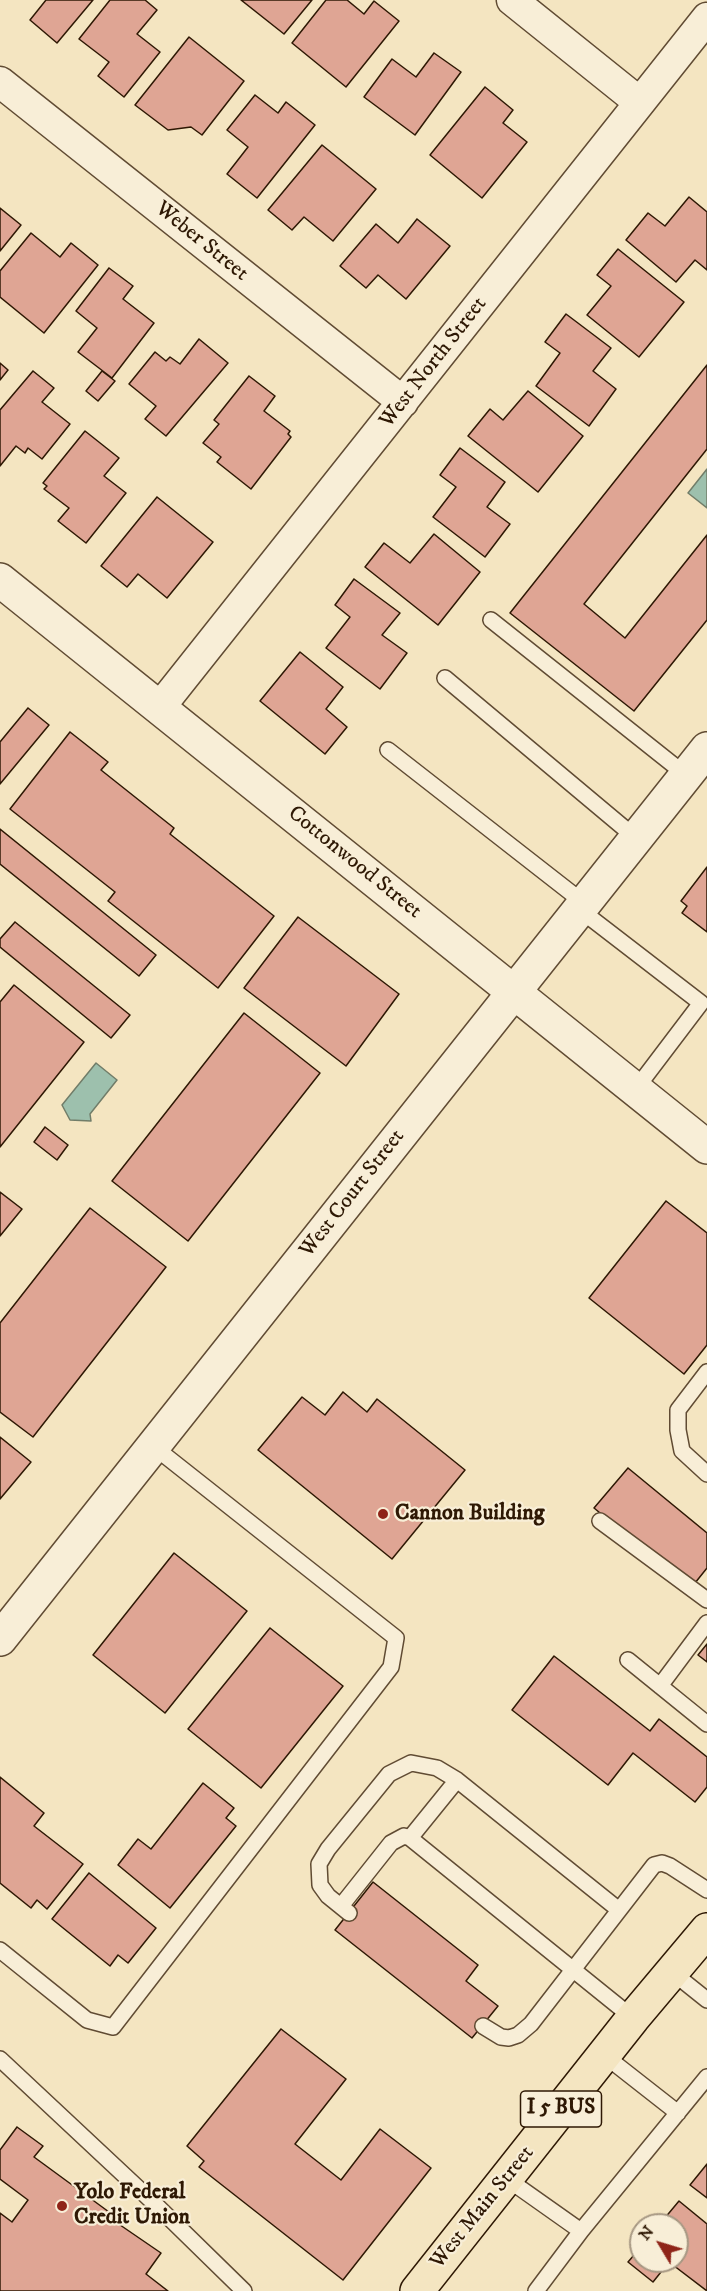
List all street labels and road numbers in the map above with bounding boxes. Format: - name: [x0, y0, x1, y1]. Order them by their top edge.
- street label: Weber Street: [149, 196, 253, 288]
- street label: West North Street: [375, 292, 493, 434]
- street label: Cottonwood Street: [282, 801, 426, 925]
- street label: West Court Street: [295, 1125, 411, 1263]
- road number: I 5 BUS: [520, 2091, 602, 2127]
- street label: West Main Street: [425, 2141, 541, 2275]

